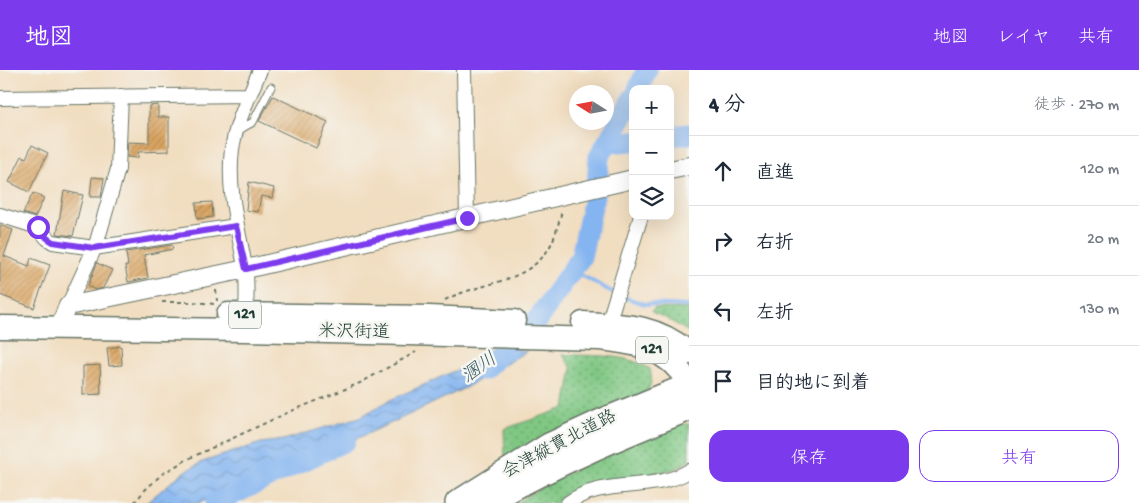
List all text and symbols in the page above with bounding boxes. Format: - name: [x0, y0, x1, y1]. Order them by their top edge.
- text: 地図: [25, 25, 73, 54]
- text: 地図: [933, 28, 969, 49]
- text: レイヤ: [997, 28, 1050, 49]
- text: 共有: [1078, 28, 1114, 49]
- north arrow: [569, 85, 614, 130]
- map controls: [629, 85, 674, 220]
- button: +: [629, 85, 674, 130]
- text: 4 分: [709, 94, 745, 119]
- text: 徒歩 · 270 m: [1034, 97, 1119, 116]
- button: −: [629, 130, 674, 175]
- icon: ahead: [709, 157, 737, 185]
- text: 120 m: [1080, 161, 1119, 180]
- text: 直進: [756, 163, 794, 186]
- button: layers: [629, 175, 674, 220]
- route end: [456, 207, 479, 230]
- route start: [27, 216, 50, 239]
- icon: right: [709, 227, 737, 255]
- text: 20 m: [1087, 231, 1119, 250]
- text: 右折: [756, 233, 794, 256]
- icon: left: [709, 297, 737, 325]
- text: 130 m: [1080, 301, 1119, 320]
- road number: 121: [229, 302, 261, 328]
- text: 左折: [756, 303, 794, 326]
- street label: 米沢街道: [318, 321, 390, 344]
- road number: 121: [636, 336, 668, 364]
- water label: 溷川: [458, 349, 502, 389]
- icon: arrive: [709, 367, 737, 395]
- text: 目的地に到着: [756, 373, 870, 396]
- street label: 会津縦貫北道路: [499, 405, 621, 484]
- button: 保存: [709, 430, 909, 482]
- button: 共有: [919, 430, 1119, 482]

